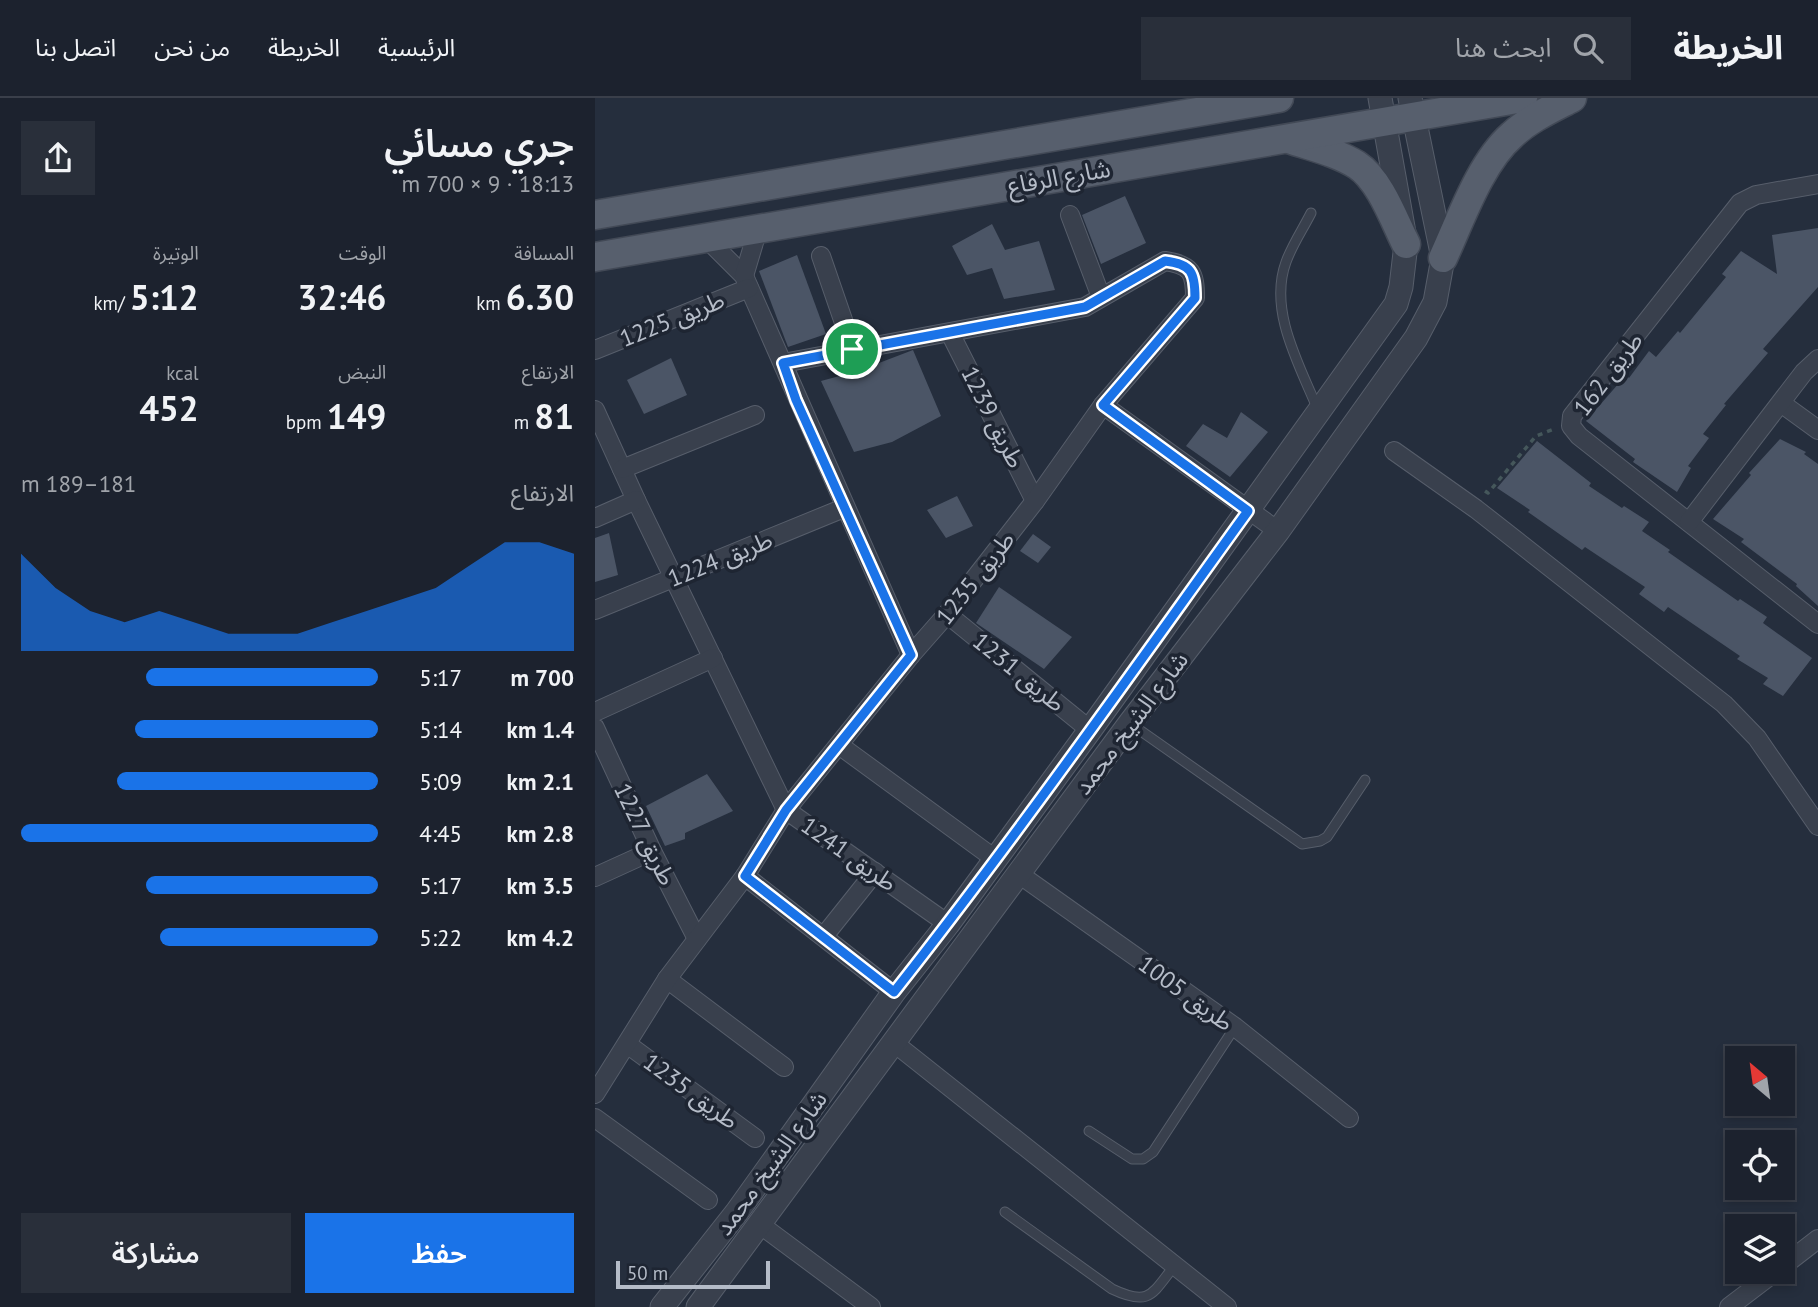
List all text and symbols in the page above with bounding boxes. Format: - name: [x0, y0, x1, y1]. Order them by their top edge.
- search box: [1141, 17, 1631, 80]
- text: الخريطة: [1673, 25, 1783, 68]
- icon: search: [1569, 29, 1607, 67]
- text: ابحث هنا: [1455, 31, 1551, 64]
- text: اتصل بنا: [35, 32, 116, 63]
- text: من نحن: [154, 32, 230, 63]
- text: الخريطة: [268, 32, 340, 63]
- text: الرئيسية: [378, 32, 455, 63]
- text: جري مسائي: [384, 118, 574, 167]
- button: share: [21, 121, 95, 195]
- street label: شارع الرفاع: [1005, 153, 1113, 203]
- text: 18:13 · 9 × 700 m: [401, 169, 574, 198]
- text: الوتيرة: [153, 241, 199, 265]
- text: الوقت: [339, 241, 386, 265]
- text: المسافة: [514, 241, 574, 265]
- text: 5:12: [130, 274, 199, 320]
- text: 32:46: [298, 274, 386, 320]
- text: 6.30: [506, 274, 574, 320]
- street label: طريق 1225: [615, 284, 729, 354]
- text: /km: [93, 291, 130, 315]
- text: km: [476, 291, 506, 315]
- pin: [822, 319, 882, 379]
- street label: طريق 162: [1566, 326, 1650, 422]
- icon: arrive: [833, 330, 871, 368]
- text: النبض: [338, 360, 386, 384]
- text: الارتفاع: [522, 360, 574, 384]
- text: kcal: [166, 361, 199, 385]
- street label: طريق 1239: [954, 361, 1032, 473]
- text: 452: [139, 385, 199, 431]
- text: 149: [327, 393, 386, 439]
- text: 81: [534, 393, 574, 439]
- text: bpm: [286, 410, 327, 434]
- text: m: [514, 410, 534, 434]
- text: 181–189 m: [21, 469, 136, 498]
- text: الارتفاع: [511, 478, 574, 507]
- street label: طريق 1224: [663, 524, 777, 594]
- street label: طريق 1235: [929, 525, 1021, 631]
- street label: طريق 1231: [966, 625, 1072, 719]
- street label: شارع الشيخ محمد: [1067, 645, 1196, 802]
- text: 5:17: [419, 663, 462, 692]
- text: 700 m: [511, 663, 574, 692]
- text: 5:14: [419, 715, 462, 744]
- text: 1.4 km: [507, 715, 574, 744]
- text: 5:09: [419, 767, 462, 796]
- text: 2.1 km: [507, 767, 574, 796]
- street label: طريق 1227: [607, 778, 683, 890]
- street label: طريق 1241: [795, 810, 903, 898]
- text: 4:45: [419, 819, 462, 848]
- text: 2.8 km: [507, 819, 574, 848]
- text: 5:17: [419, 871, 462, 900]
- text: 3.5 km: [507, 871, 574, 900]
- text: 5:22: [419, 923, 462, 952]
- text: 4.2 km: [507, 923, 574, 952]
- street label: طريق 1005: [1132, 948, 1240, 1038]
- street label: طريق 1235: [637, 1046, 745, 1136]
- north arrow: [1725, 1046, 1795, 1116]
- map controls: [1725, 1046, 1795, 1284]
- street label: شارع الشيخ محمد: [708, 1085, 835, 1242]
- button: locate: [1725, 1130, 1795, 1200]
- button: مشاركة: [21, 1213, 291, 1293]
- button: حفظ: [305, 1213, 574, 1293]
- button: layers: [1725, 1214, 1795, 1284]
- scale bar: [616, 1258, 770, 1290]
- text: 50 m: [627, 1261, 668, 1285]

